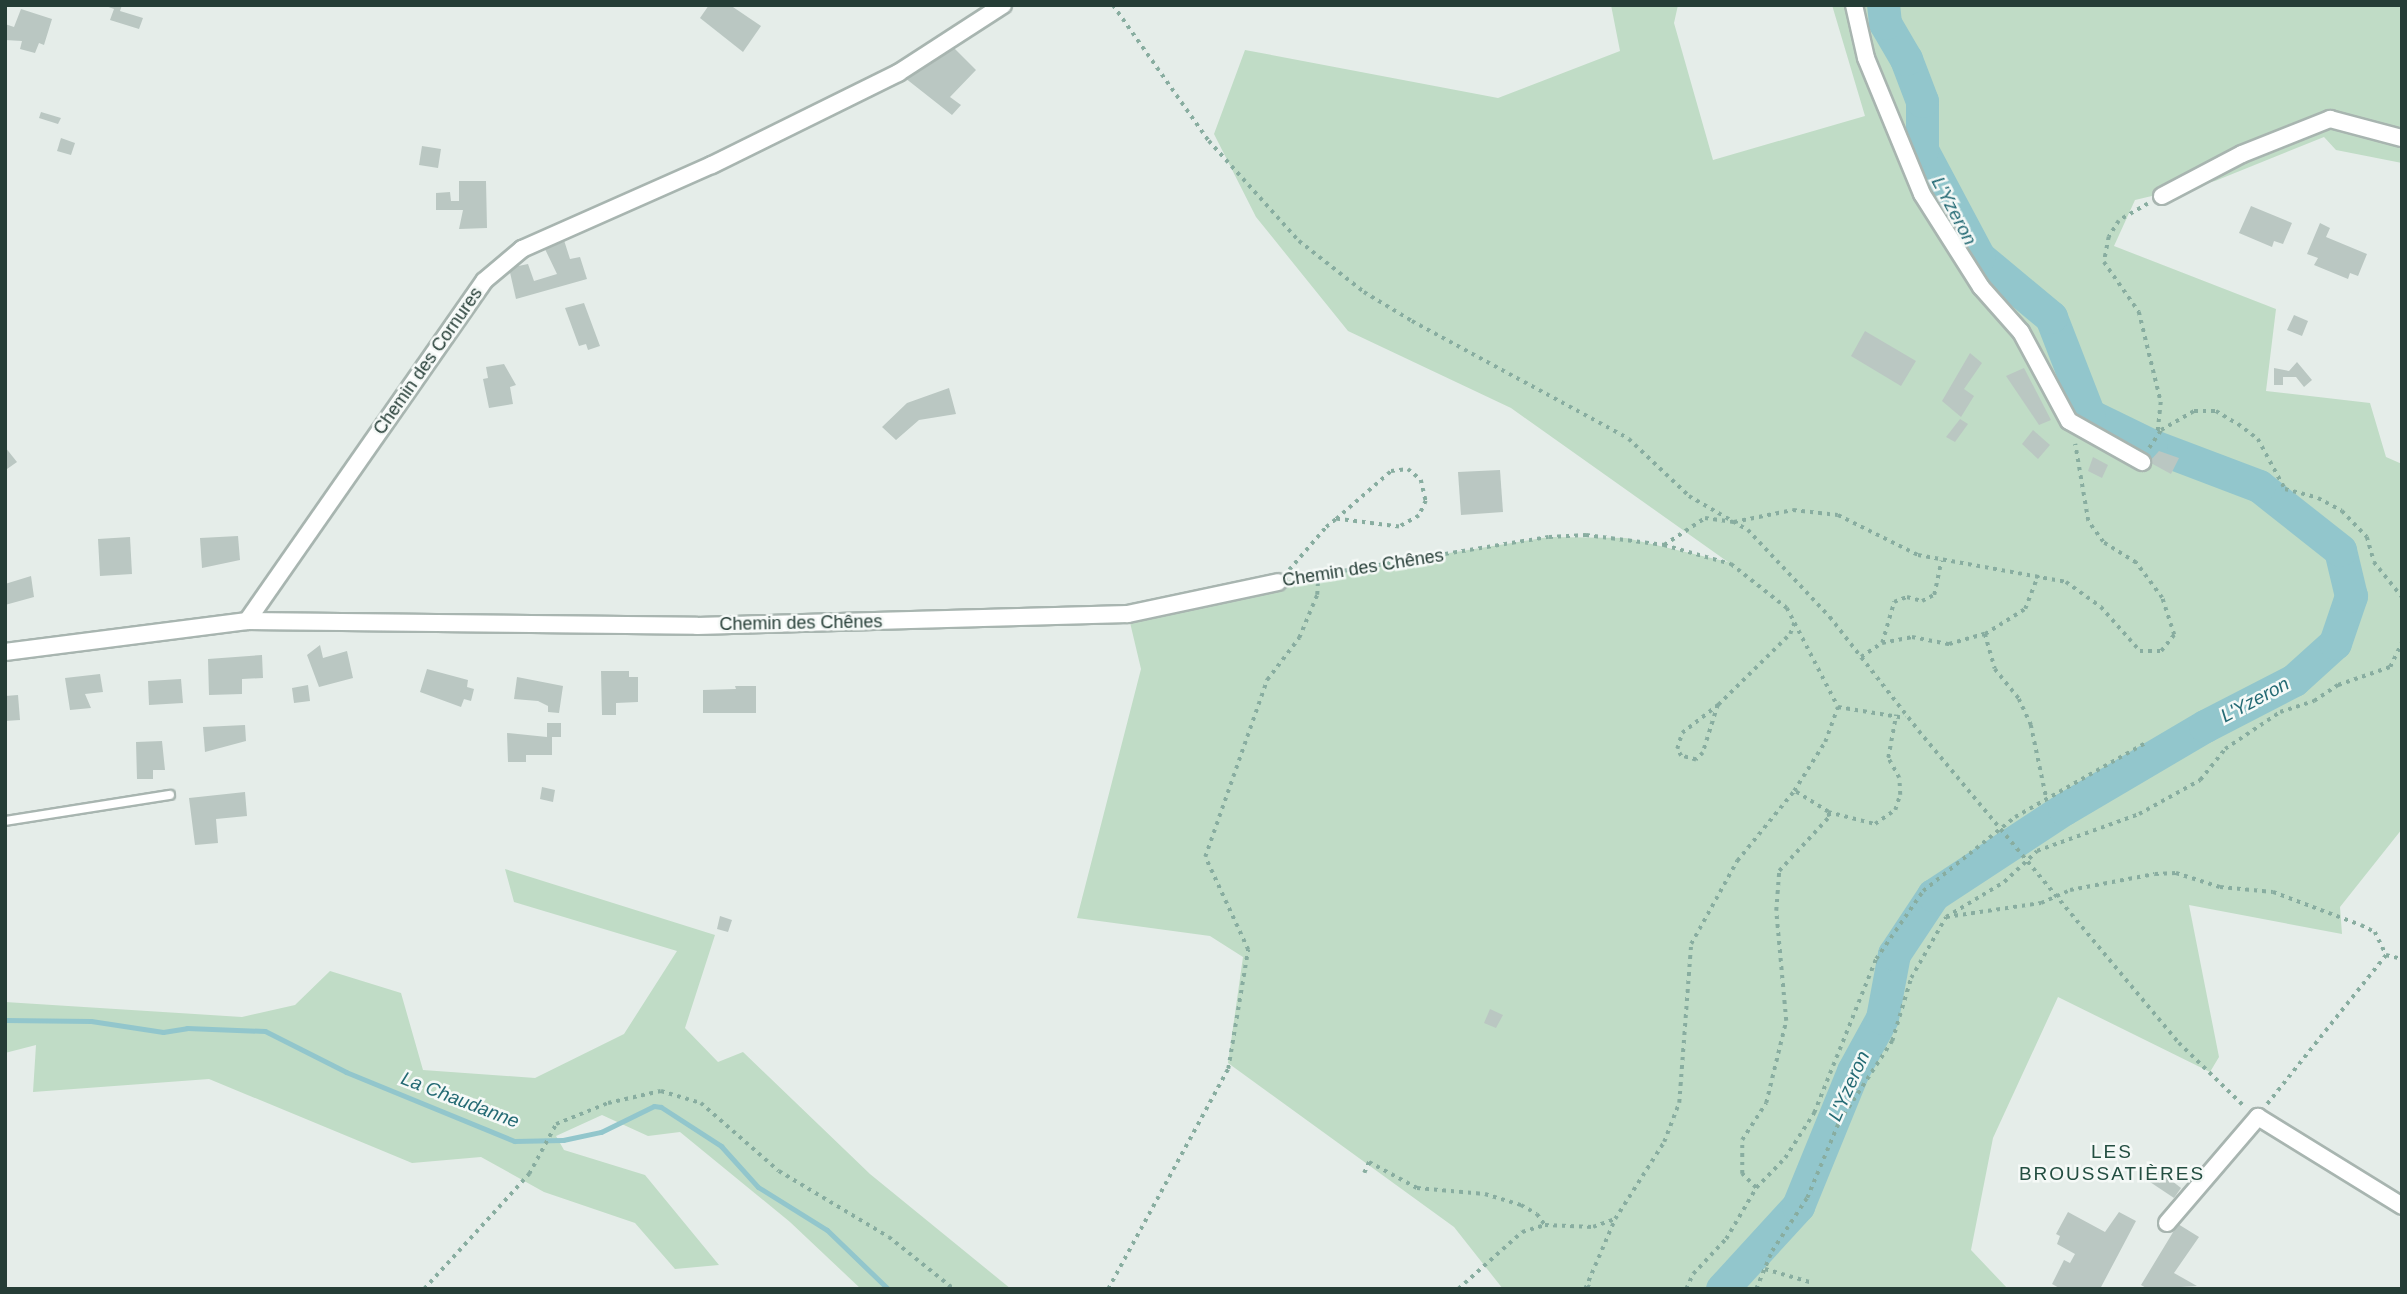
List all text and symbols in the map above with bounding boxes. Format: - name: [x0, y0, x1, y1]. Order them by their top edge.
- water label: L'Yzeron: [1926, 173, 1982, 249]
- street label: Chemin des Cornures: [369, 283, 487, 439]
- street label: Chemin des Chênes: [1281, 545, 1445, 591]
- street label: Chemin des Chênes: [719, 611, 883, 635]
- water label: L'Yzeron: [2217, 672, 2293, 728]
- water label: L'Yzeron: [1823, 1047, 1875, 1125]
- water label: La Chaudanne: [398, 1067, 522, 1133]
- district label: LES BROUSSATIÈRES: [2021, 1141, 2203, 1185]

